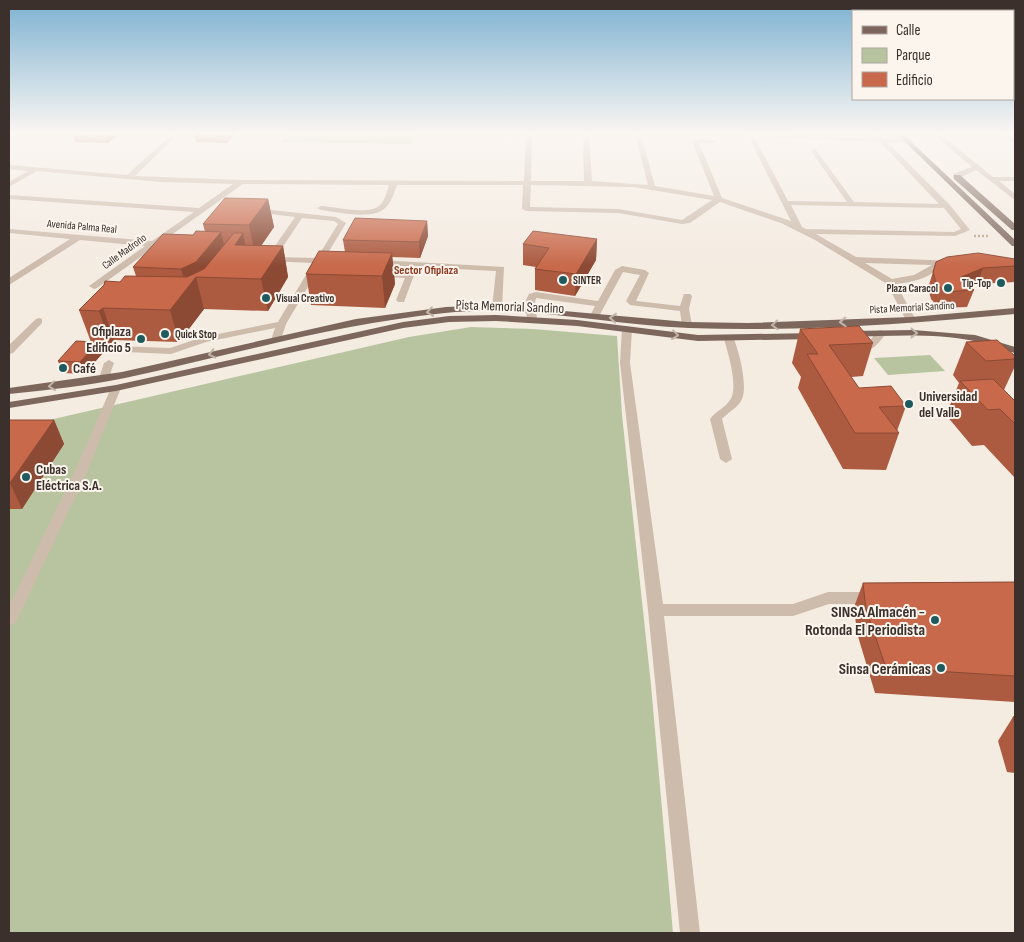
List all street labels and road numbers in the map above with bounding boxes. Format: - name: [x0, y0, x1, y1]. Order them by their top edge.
- street label: Avenida Palma Real: [46, 217, 117, 236]
- street label: Calle Madroño: [100, 231, 149, 272]
- street label: Pista Memorial Sandino: [455, 296, 565, 317]
- street label: Pista Memorial Sandino: [869, 299, 955, 316]

